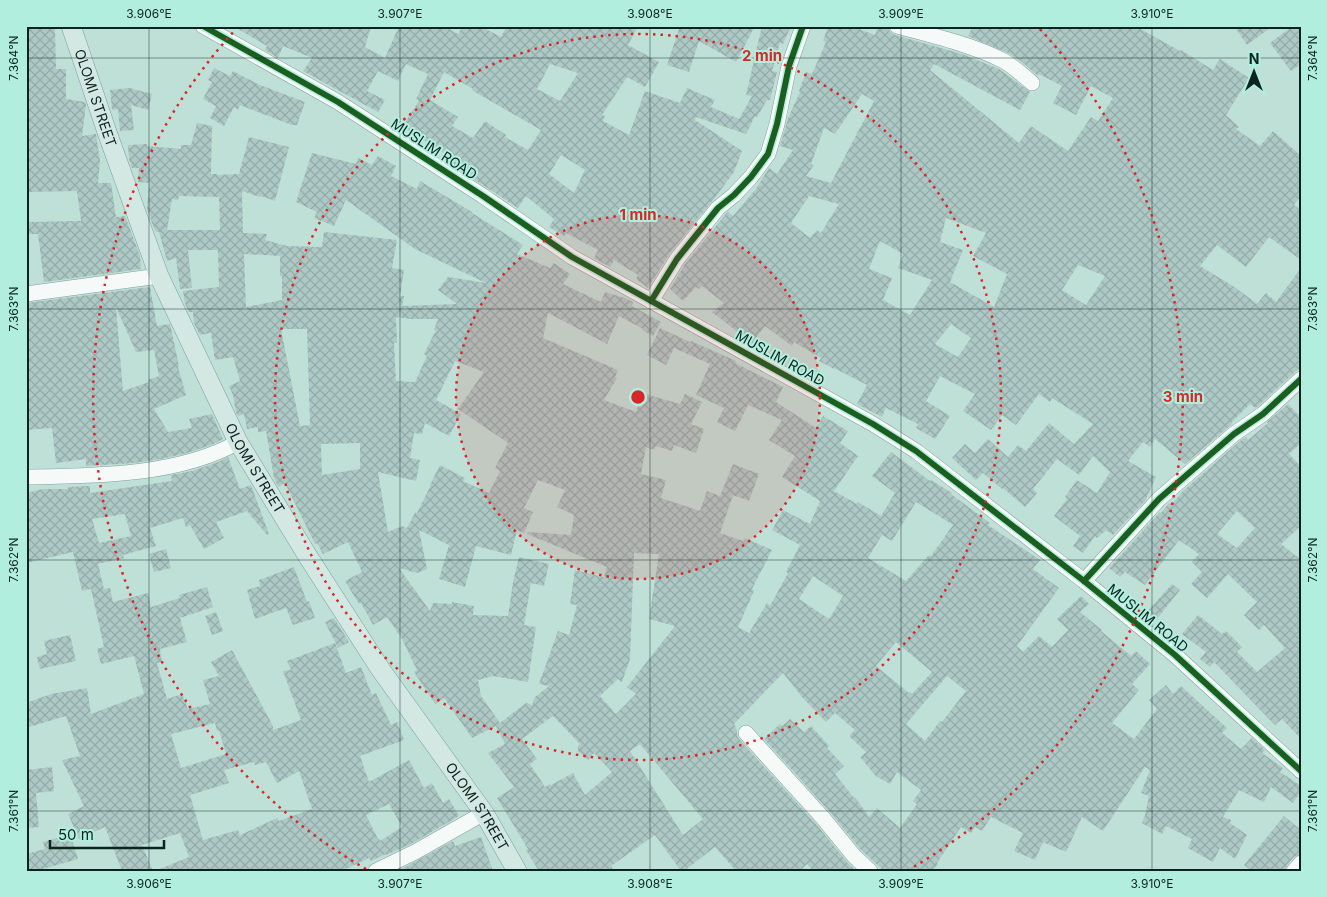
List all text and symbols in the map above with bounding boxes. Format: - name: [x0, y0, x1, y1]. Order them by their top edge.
- text: 3.906°E: [126, 6, 172, 21]
- text: 3.907°E: [378, 6, 422, 21]
- text: 3.908°E: [627, 6, 673, 21]
- text: 3.909°E: [878, 6, 924, 21]
- text: 3.910°E: [1130, 6, 1174, 21]
- text: 7.364°N: [6, 35, 21, 81]
- text: 7.364°N: [1305, 35, 1320, 81]
- text: 2 min: [742, 46, 782, 65]
- street label: OLOMI STREET: [71, 47, 121, 149]
- north arrow: [1230, 48, 1280, 98]
- text: N: [1249, 50, 1259, 67]
- street label: MUSLIM ROAD: [388, 114, 481, 183]
- text: 1 min: [619, 205, 657, 224]
- text: 7.363°N: [6, 286, 21, 332]
- text: 7.363°N: [1305, 286, 1320, 332]
- street label: MUSLIM ROAD: [733, 326, 828, 389]
- text: 3 min: [1163, 387, 1203, 406]
- centre of rings: [629, 388, 647, 406]
- street label: OLOMI STREET: [222, 420, 289, 516]
- text: 7.362°N: [6, 537, 21, 583]
- text: 7.362°N: [1305, 537, 1320, 583]
- street label: MUSLIM ROAD: [1104, 580, 1192, 655]
- street label: OLOMI STREET: [442, 759, 513, 853]
- text: 7.361°N: [6, 790, 21, 832]
- text: 7.361°N: [1305, 790, 1320, 832]
- scale bar: [50, 817, 164, 849]
- text: 50 m: [58, 825, 94, 844]
- text: 3.906°E: [126, 876, 172, 891]
- text: 3.907°E: [378, 876, 422, 891]
- text: 3.908°E: [627, 876, 673, 891]
- text: 3.909°E: [878, 876, 924, 891]
- text: 3.910°E: [1130, 876, 1174, 891]

